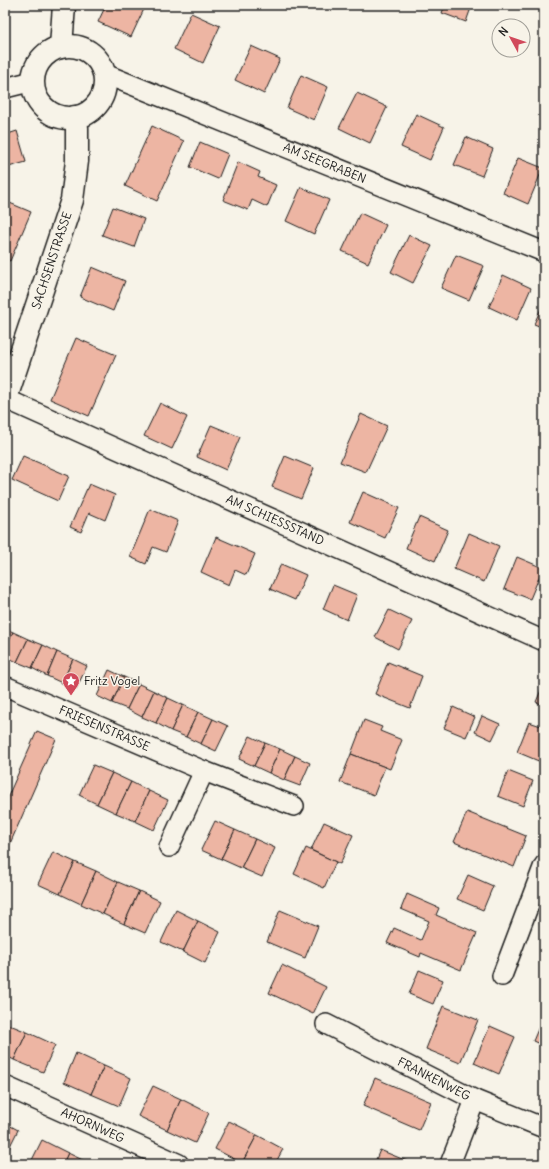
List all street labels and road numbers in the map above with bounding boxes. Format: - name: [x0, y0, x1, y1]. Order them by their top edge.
- street label: AM SEEGRABEN: [281, 139, 368, 186]
- street label: SACHSENSTRASSE: [28, 210, 75, 311]
- street label: AM SCHIESSSTAND: [224, 491, 327, 548]
- street label: FRIESENSTRASSE: [57, 702, 152, 754]
- street label: FRANKENWEG: [395, 1054, 473, 1103]
- street label: AHORNWEG: [59, 1104, 127, 1146]

